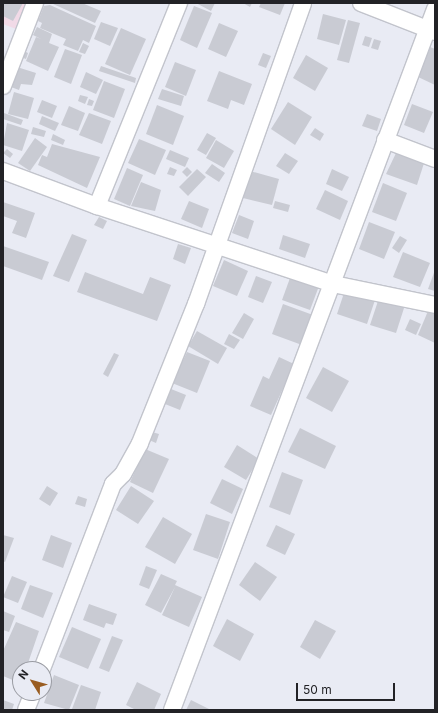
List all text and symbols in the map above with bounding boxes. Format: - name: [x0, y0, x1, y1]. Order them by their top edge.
- north arrow: [12, 661, 52, 701]
- text: N: [15, 667, 31, 682]
- scale bar: [298, 675, 397, 701]
- text: 50 m: [303, 682, 332, 697]

